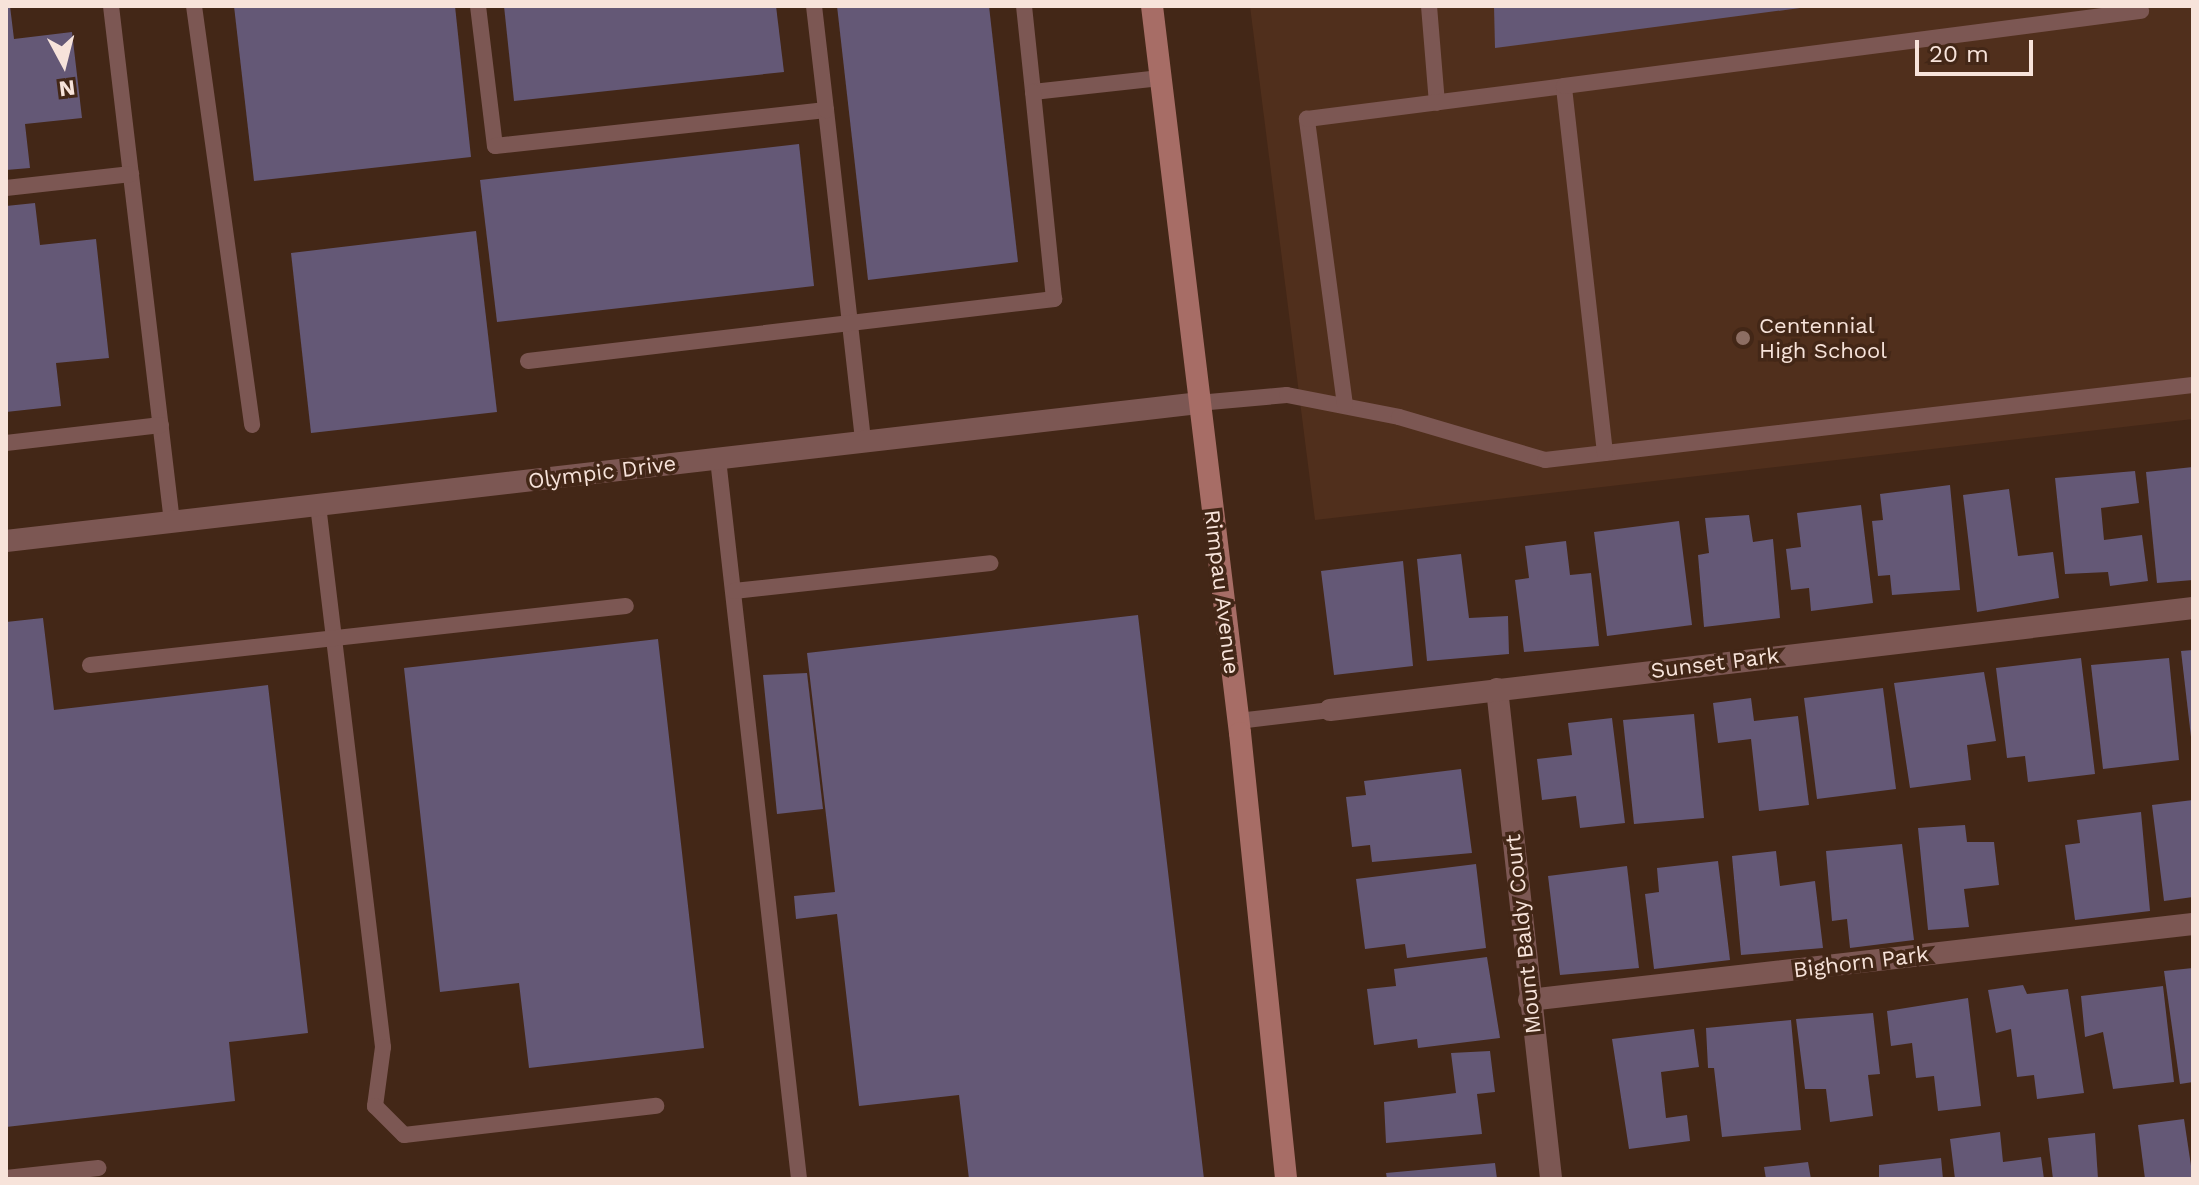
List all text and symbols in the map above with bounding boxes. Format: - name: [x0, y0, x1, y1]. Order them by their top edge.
- north arrow: [24, 24, 104, 104]
- scale bar: [1919, 24, 2037, 74]
- text: 20 m: [1929, 40, 1989, 68]
- text: N: [57, 75, 77, 102]
- place label: Centennial High School: [1759, 312, 1887, 364]
- marker: Centennial High School: [1734, 329, 1752, 347]
- street label: Olympic Drive: [526, 450, 678, 494]
- street label: Rimpau Avenue: [1199, 508, 1245, 676]
- street label: Sunset Park: [1649, 642, 1781, 684]
- street label: Mount Baldy Court: [1499, 833, 1547, 1035]
- street label: Bighorn Park: [1792, 941, 1930, 983]

